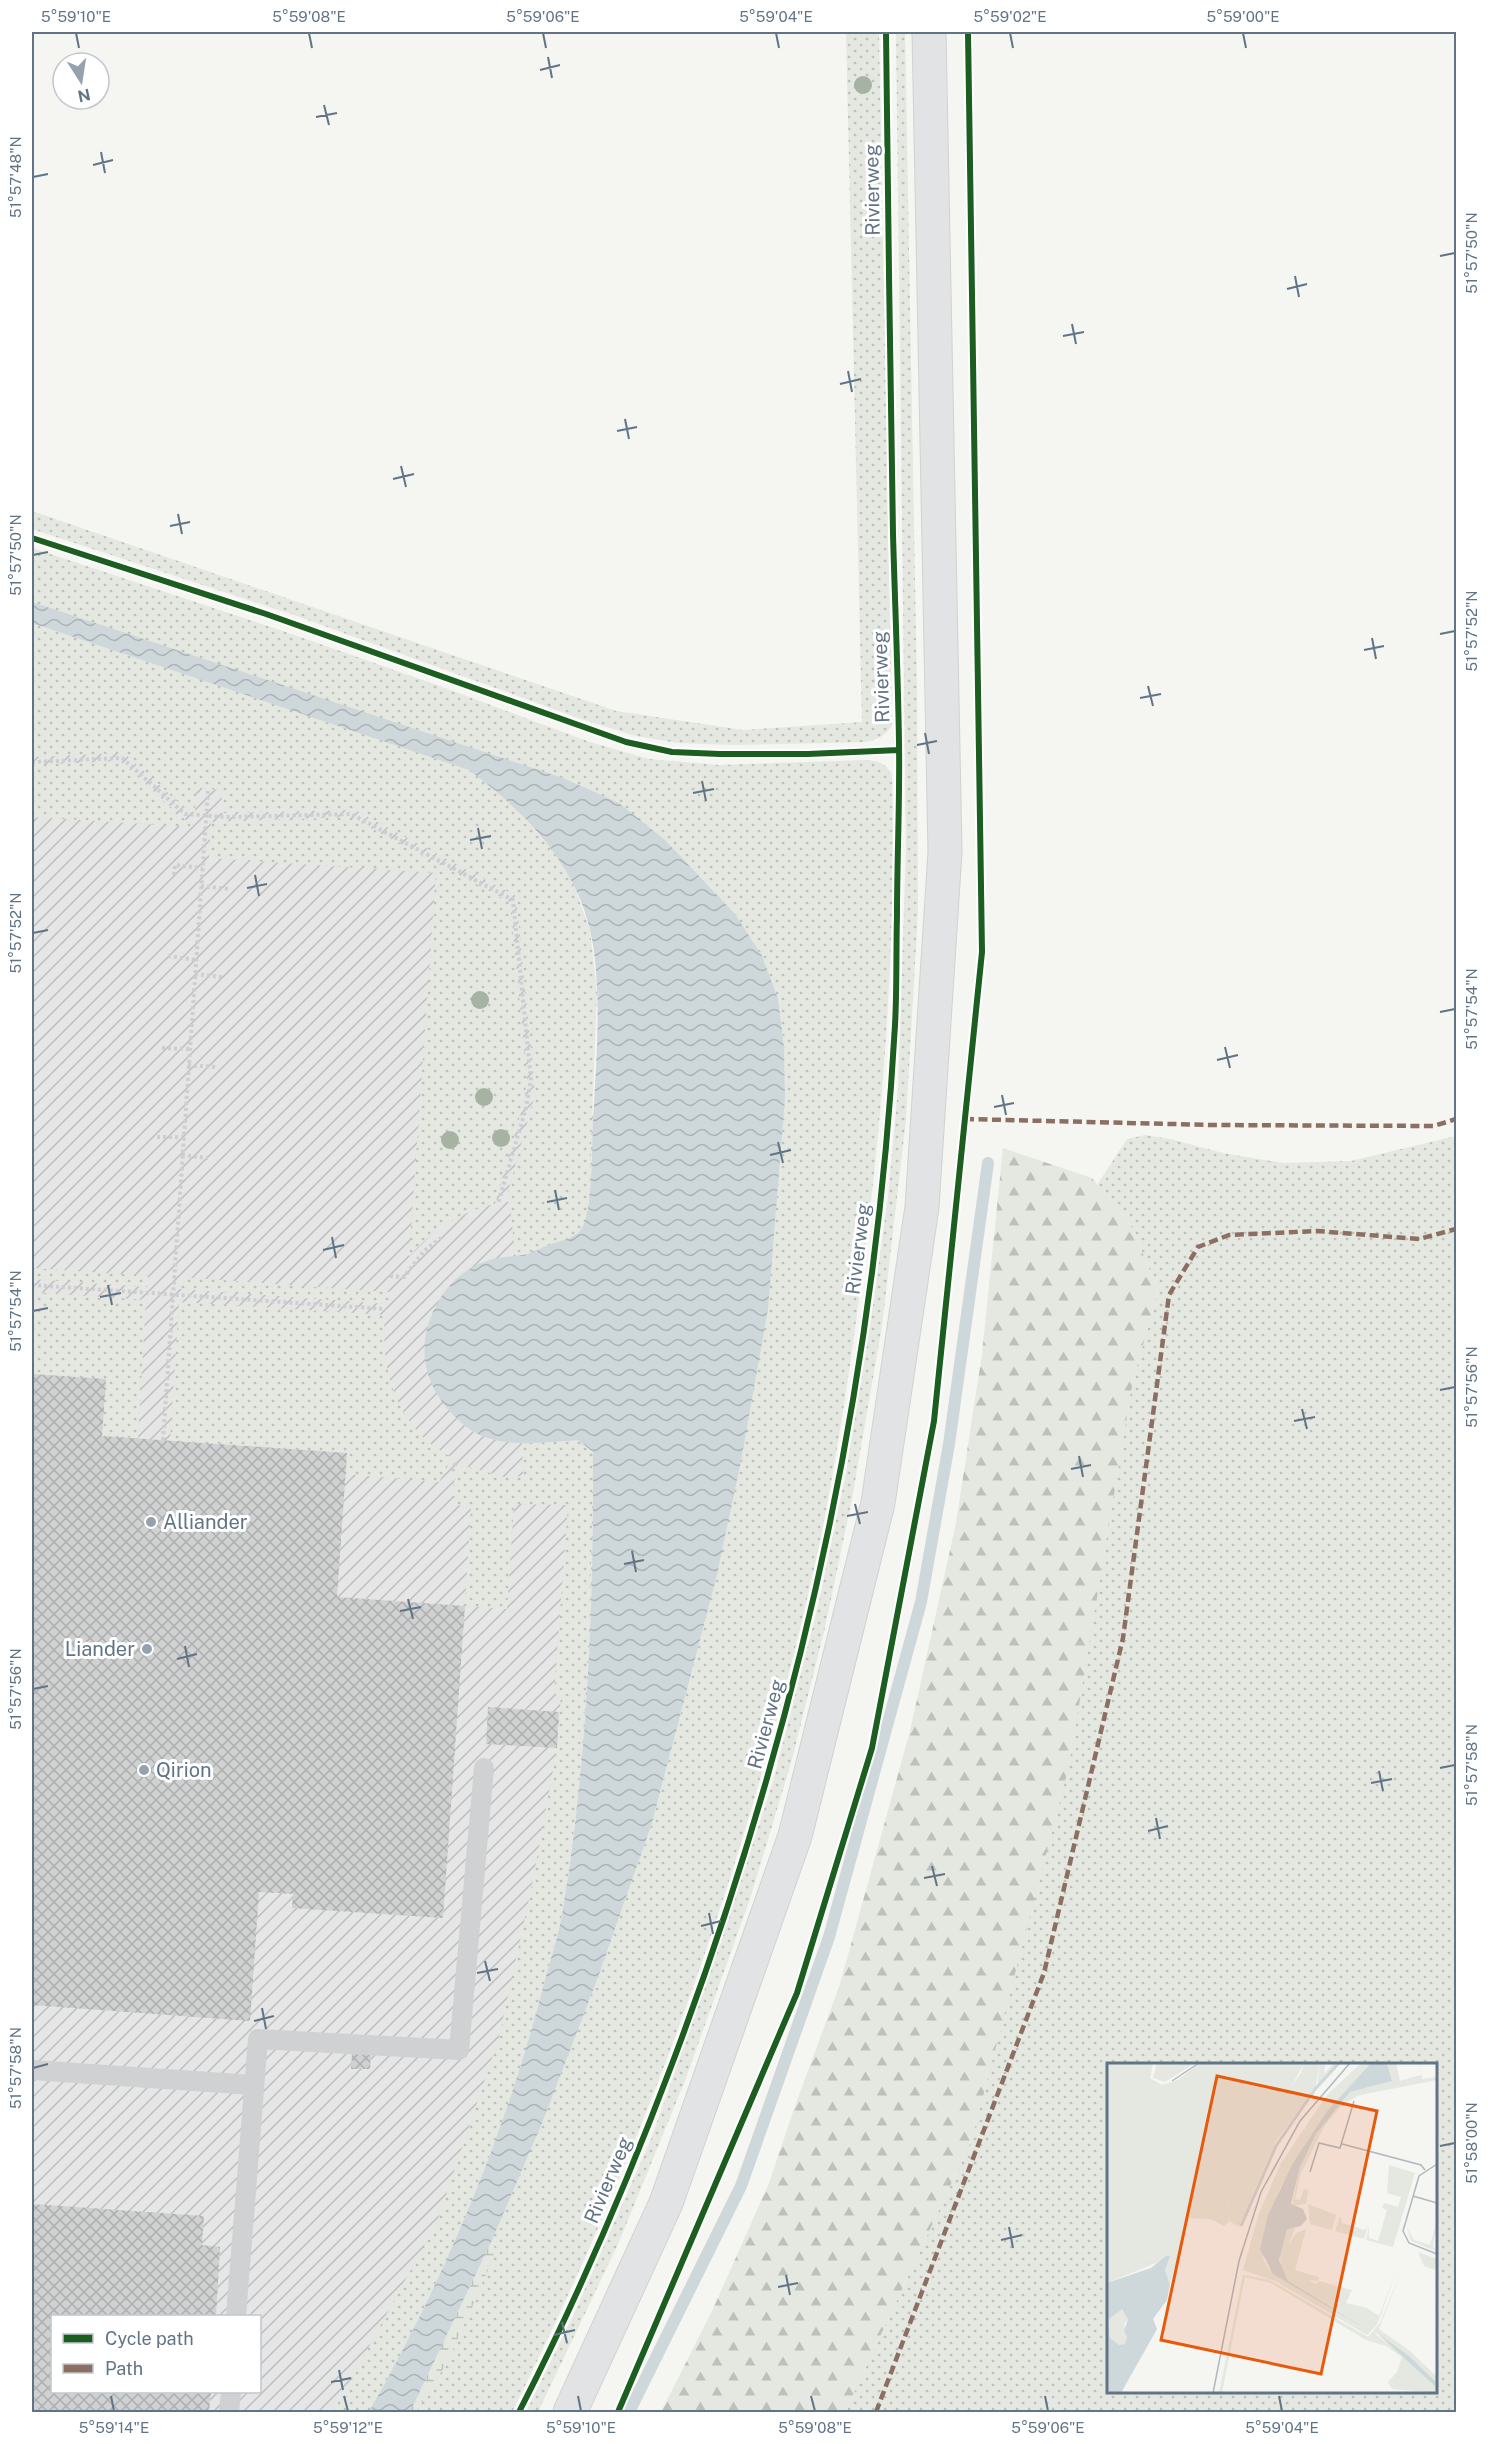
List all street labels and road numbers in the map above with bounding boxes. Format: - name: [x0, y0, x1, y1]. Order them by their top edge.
- street label: Rivierweg: [859, 144, 885, 236]
- street label: Rivierweg: [867, 631, 895, 723]
- street label: Rivierweg: [840, 1202, 876, 1296]
- street label: Rivierweg: [743, 1676, 789, 1772]
- street label: Rivierweg: [579, 2133, 637, 2227]

